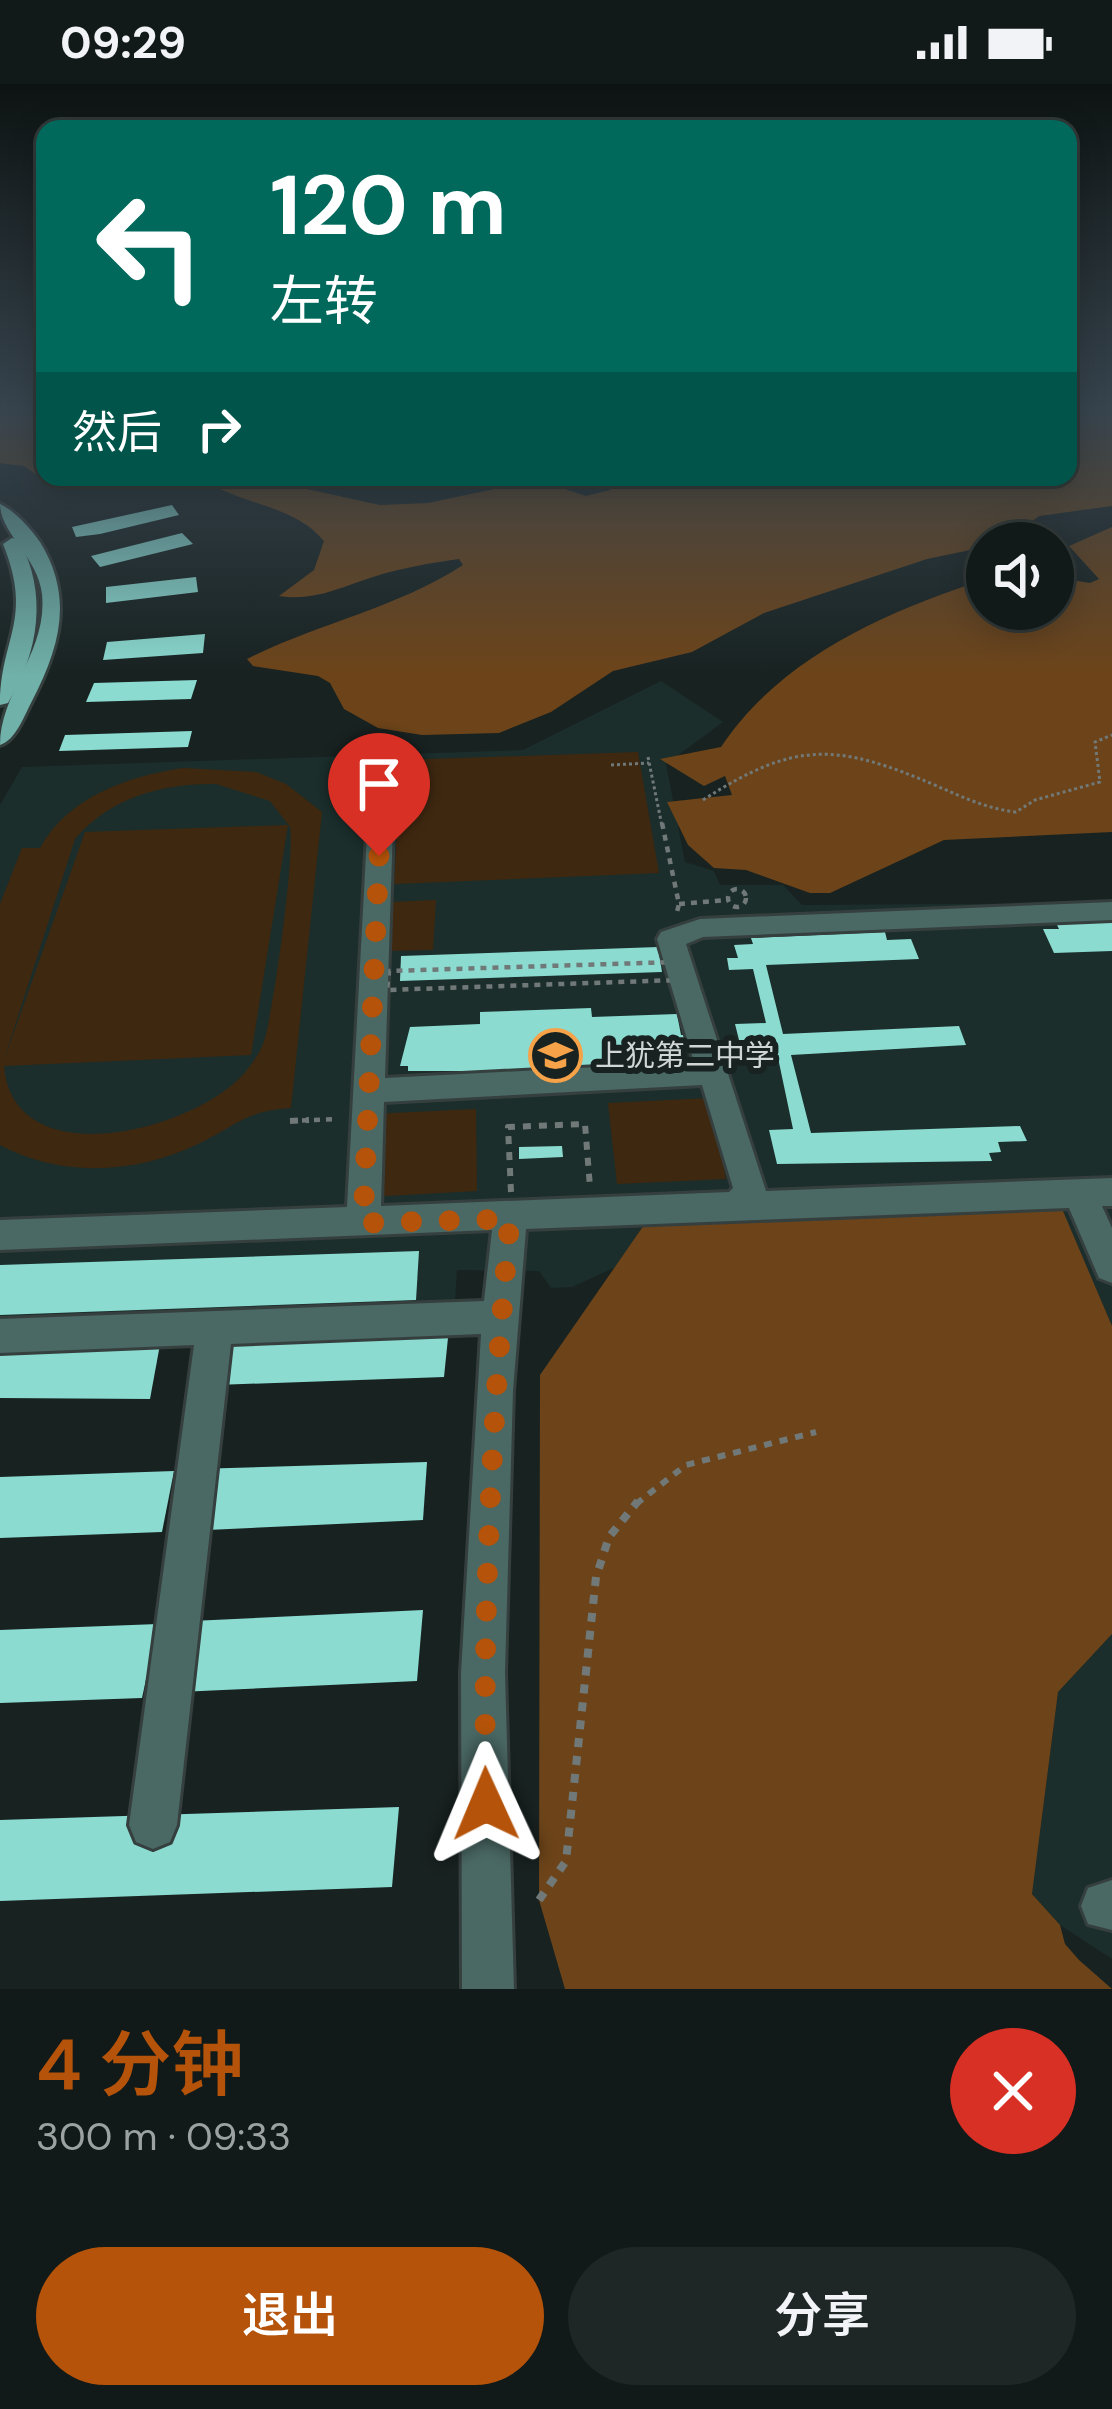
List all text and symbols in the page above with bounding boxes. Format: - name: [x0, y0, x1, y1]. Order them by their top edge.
- text: 09:29: [60, 13, 186, 72]
- text: 120 m: [270, 151, 507, 260]
- icon: left: [72, 168, 228, 324]
- text: 左转: [270, 266, 378, 337]
- icon: right: [186, 396, 252, 462]
- text: 然后: [72, 403, 162, 462]
- map controls: [966, 522, 1074, 630]
- button: sound: [966, 522, 1074, 630]
- pin: [328, 733, 430, 856]
- icon: arrive: [346, 751, 412, 817]
- school or university icon: 上犹第二中学: [528, 1027, 584, 1083]
- place label: 上犹第二中学: [595, 1036, 775, 1075]
- position arrow: [423, 1741, 549, 1867]
- text: 4 分钟: [36, 2019, 244, 2112]
- button: close: [950, 2028, 1076, 2154]
- text: 300 m · 09:33: [36, 2111, 291, 2162]
- button: 退出: [36, 2247, 544, 2385]
- button: 分享: [568, 2247, 1076, 2385]

